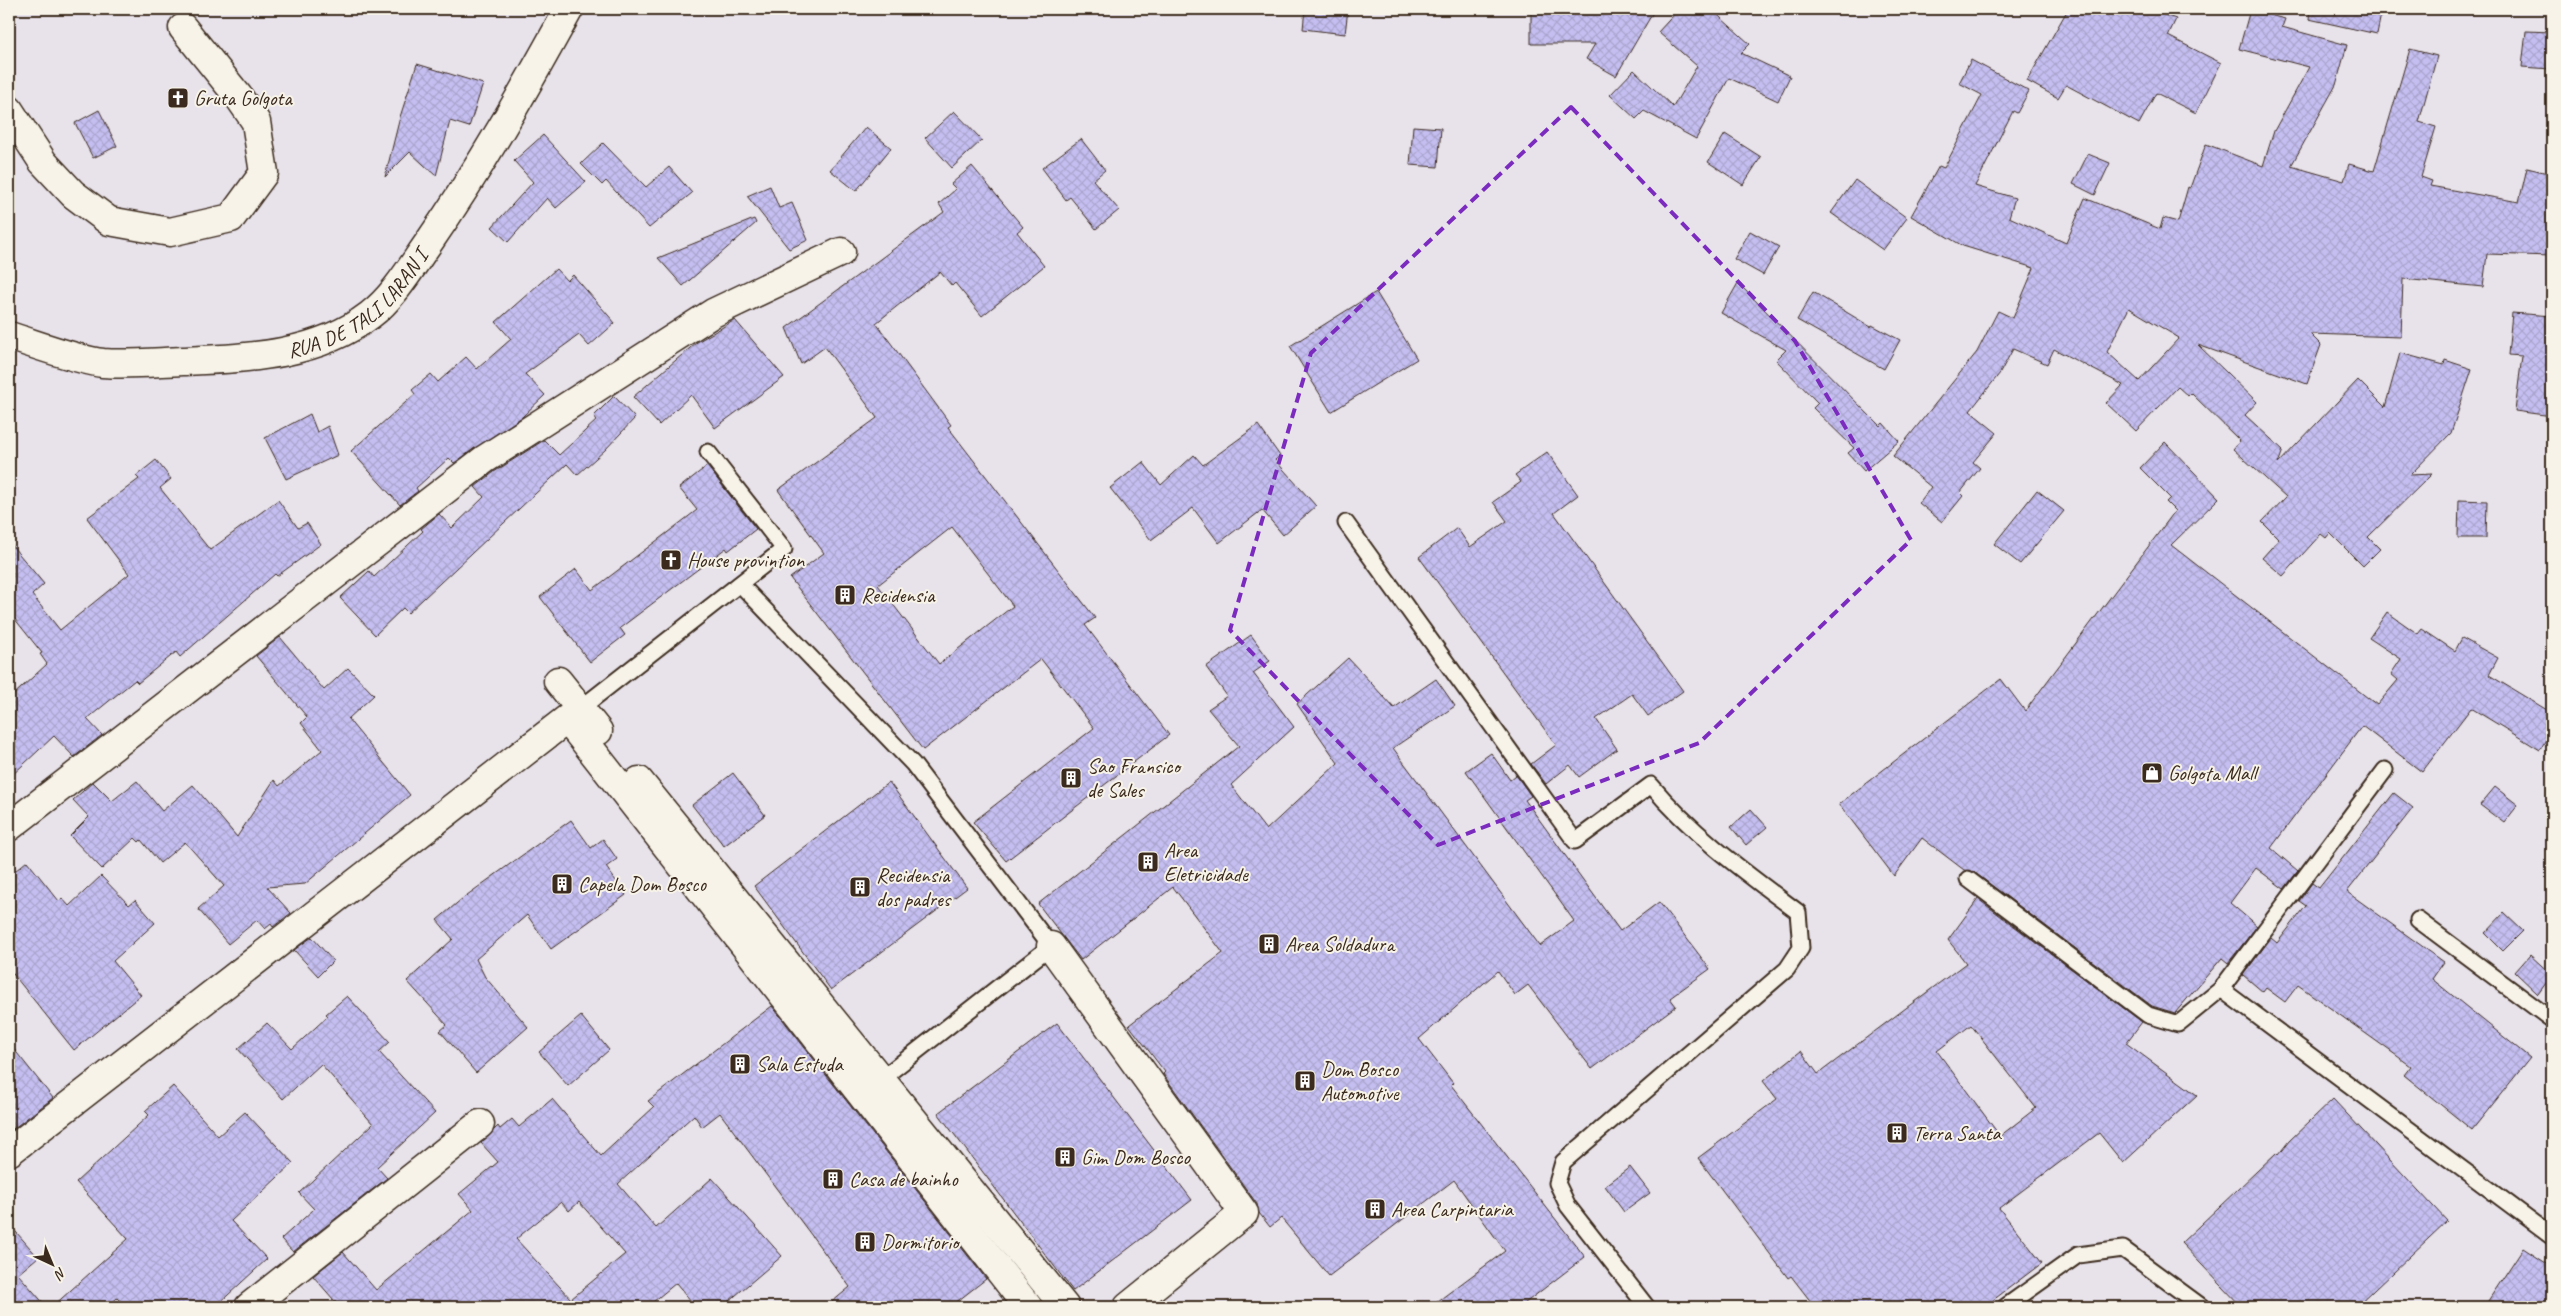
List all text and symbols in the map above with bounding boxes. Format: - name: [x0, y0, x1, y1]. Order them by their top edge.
- place label: Gruta Golgota: [194, 85, 293, 111]
- church icon: Gruta Golgota: [166, 86, 190, 110]
- street label: RUA DE TALI LARAN I: [285, 240, 436, 363]
- place label: House provintion: [687, 547, 805, 573]
- church icon: House provintion: [659, 548, 683, 572]
- place label: Recidensia: [861, 582, 936, 608]
- building icon: Recidensia: [833, 583, 857, 607]
- place label: Sao Fransico de Sales: [1087, 753, 1182, 803]
- place label: Golgota Mall: [2168, 760, 2260, 786]
- shop icon: Golgota Mall: [2140, 761, 2164, 785]
- building icon: Sao Fransico de Sales: [1059, 766, 1083, 790]
- place label: Area Eletricidade: [1164, 837, 1249, 887]
- building icon: Area Eletricidade: [1136, 850, 1160, 874]
- place label: Recidensia dos padres: [876, 862, 952, 912]
- place label: Capela Dom Bosco: [578, 871, 707, 897]
- building icon: Capela Dom Bosco: [550, 872, 574, 896]
- building icon: Recidensia dos padres: [848, 875, 872, 899]
- place label: Area Soldadura: [1285, 931, 1396, 957]
- building icon: Area Soldadura: [1257, 932, 1281, 956]
- place label: Sala Estuda: [756, 1051, 844, 1077]
- building icon: Sala Estuda: [728, 1052, 752, 1076]
- place label: Dom Bosco Automotive: [1321, 1056, 1400, 1106]
- building icon: Dom Bosco Automotive: [1293, 1069, 1317, 1093]
- place label: Terra Santa: [1913, 1120, 2002, 1146]
- building icon: Terra Santa: [1885, 1121, 1909, 1145]
- place label: Gim Dom Bosco: [1081, 1144, 1191, 1170]
- building icon: Gim Dom Bosco: [1053, 1145, 1077, 1169]
- place label: Casa de bainho: [849, 1166, 959, 1192]
- building icon: Casa de bainho: [821, 1167, 845, 1191]
- place label: Area Carpintaria: [1391, 1196, 1514, 1222]
- building icon: Area Carpintaria: [1363, 1197, 1387, 1221]
- place label: Dormitorio: [881, 1229, 961, 1255]
- building icon: Dormitorio: [853, 1230, 877, 1254]
- north arrow: [28, 1238, 78, 1288]
- text: N: [50, 1264, 70, 1284]

